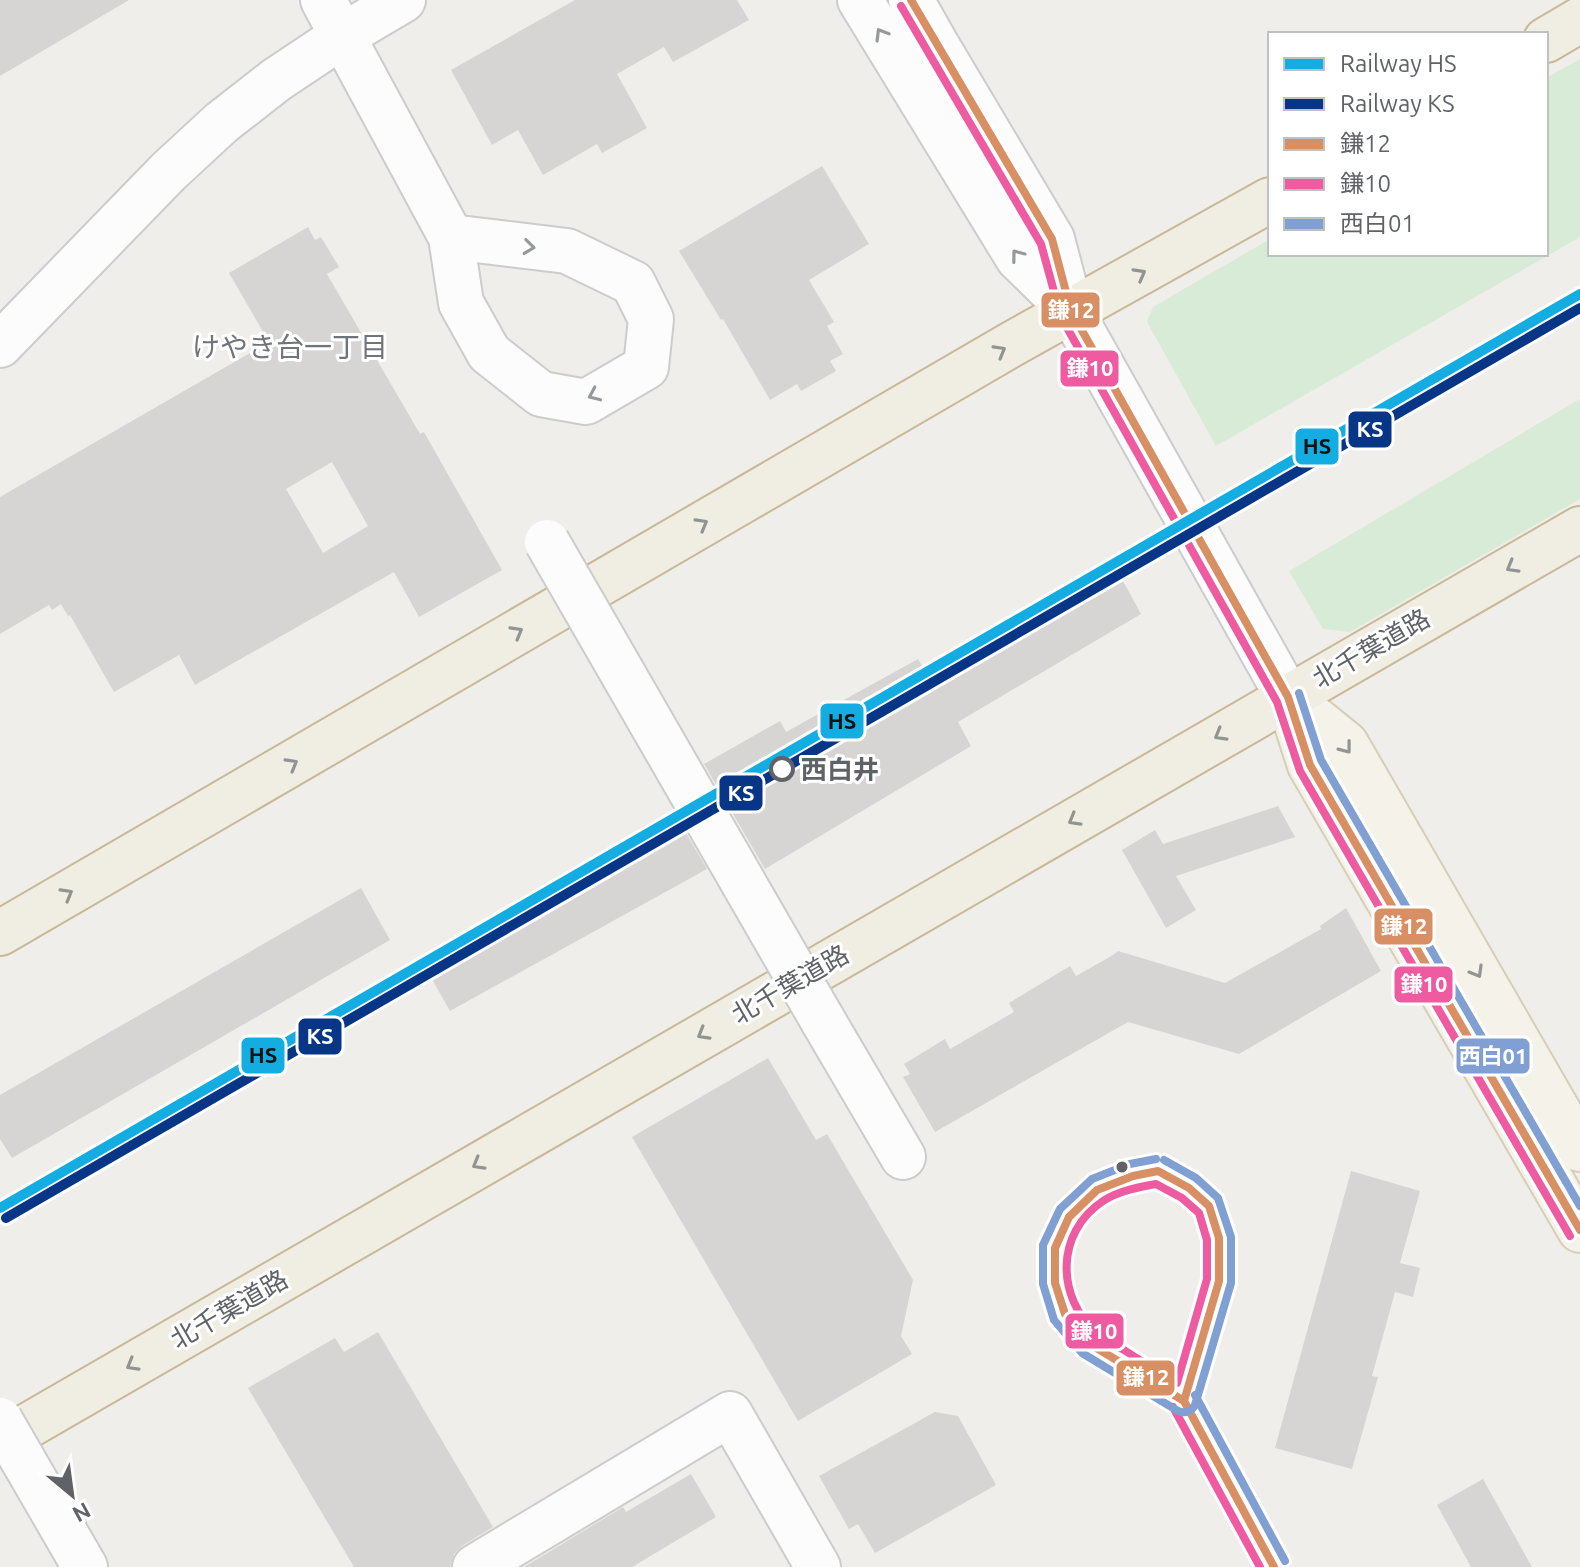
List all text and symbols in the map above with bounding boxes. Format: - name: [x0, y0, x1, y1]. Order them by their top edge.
- one-way arrow: [875, 28, 891, 43]
- legend: [1268, 32, 1548, 256]
- text: Railway HS: [1340, 50, 1457, 77]
- text: Railway KS: [1340, 90, 1455, 117]
- text: 鎌12: [1340, 130, 1391, 157]
- text: 鎌10: [1340, 170, 1391, 197]
- text: 西白01: [1340, 210, 1415, 237]
- one-way arrow: [522, 238, 535, 255]
- one-way arrow: [1013, 249, 1027, 264]
- one-way arrow: [1132, 268, 1146, 283]
- line badge: 鎌12: [1040, 291, 1101, 329]
- text: 鎌12: [1048, 297, 1094, 322]
- district label: けやき台一丁目: [192, 331, 388, 362]
- one-way arrow: [991, 345, 1006, 361]
- line badge: 鎌10: [1059, 349, 1120, 388]
- text: 鎌10: [1067, 355, 1113, 380]
- one-way arrow: [587, 386, 602, 402]
- line badge: KS: [1347, 410, 1393, 449]
- text: KS: [1356, 416, 1384, 441]
- line badge: HS: [1294, 427, 1340, 466]
- text: HS: [1303, 433, 1331, 458]
- one-way arrow: [693, 518, 708, 534]
- one-way arrow: [1507, 557, 1521, 573]
- street label: 北千葉道路: [1307, 603, 1435, 693]
- one-way arrow: [508, 626, 523, 642]
- line badge: HS: [819, 702, 865, 740]
- text: HS: [828, 708, 856, 733]
- one-way arrow: [1214, 725, 1229, 741]
- one-way arrow: [1336, 739, 1350, 754]
- place label: 西白井: [801, 755, 879, 784]
- marker: 西白井: [770, 757, 794, 781]
- one-way arrow: [283, 758, 298, 774]
- line badge: KS: [718, 774, 764, 812]
- text: KS: [727, 780, 755, 805]
- one-way arrow: [1068, 810, 1083, 826]
- one-way arrow: [59, 888, 73, 904]
- line badge: 鎌12: [1373, 907, 1434, 946]
- text: 鎌12: [1381, 913, 1427, 938]
- street label: 北千葉道路: [726, 939, 854, 1029]
- one-way arrow: [1467, 963, 1483, 978]
- line badge: 鎌10: [1393, 965, 1454, 1004]
- text: 鎌10: [1401, 971, 1447, 996]
- line badge: KS: [297, 1017, 343, 1056]
- text: KS: [306, 1023, 334, 1048]
- one-way arrow: [698, 1024, 712, 1040]
- line badge: HS: [240, 1036, 286, 1075]
- line badge: 西白01: [1455, 1037, 1531, 1075]
- text: HS: [249, 1042, 277, 1067]
- text: 西白01: [1459, 1043, 1527, 1068]
- one-way arrow: [473, 1154, 487, 1170]
- unlabelled marker: [1114, 1159, 1130, 1175]
- street label: 北千葉道路: [165, 1264, 293, 1354]
- line badge: 鎌10: [1064, 1312, 1125, 1350]
- text: 鎌10: [1071, 1318, 1117, 1343]
- one-way arrow: [126, 1355, 141, 1371]
- line badge: 鎌12: [1115, 1359, 1176, 1397]
- text: 鎌12: [1123, 1364, 1169, 1389]
- north arrow: [32, 1455, 112, 1535]
- text: N: [69, 1498, 95, 1528]

